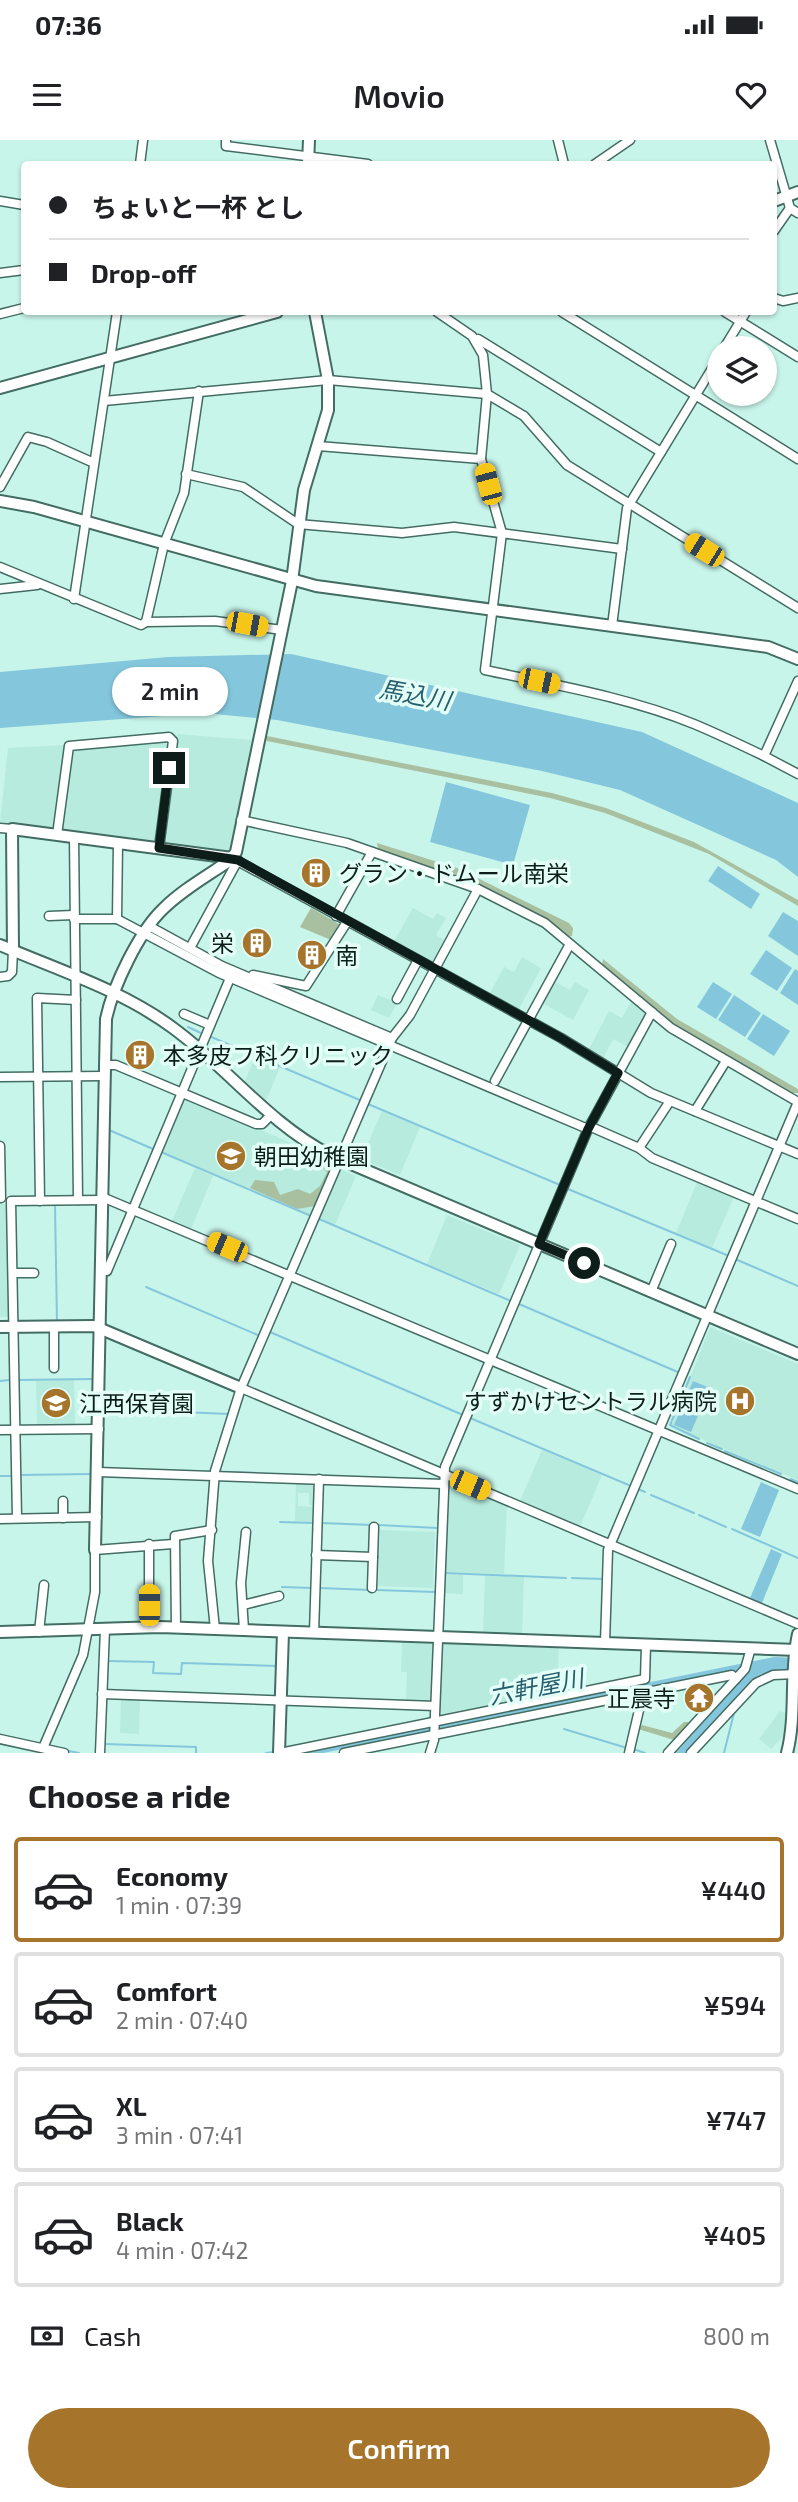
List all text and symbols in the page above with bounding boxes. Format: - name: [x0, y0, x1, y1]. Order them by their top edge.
- text: 07:36: [35, 9, 102, 40]
- icon: menu: [28, 76, 66, 114]
- text: Movio: [353, 76, 445, 114]
- icon: heart: [732, 76, 770, 114]
- text: ちょいと一杯 とし: [91, 191, 305, 222]
- text: Drop-off: [91, 257, 196, 288]
- map controls: [707, 336, 777, 406]
- button: layers: [707, 336, 777, 406]
- car: [473, 461, 504, 507]
- car: [681, 530, 728, 570]
- car: [225, 610, 270, 638]
- callout: 2 min: [111, 666, 227, 716]
- car: [517, 666, 562, 696]
- water label: 馬込川: [377, 673, 456, 715]
- text: 2 min: [141, 677, 199, 705]
- route end: [153, 752, 185, 784]
- building icon: グラン・ドムール南栄: [299, 856, 333, 890]
- place label: グラン・ドムール南栄: [339, 859, 569, 887]
- building icon: 栄: [240, 926, 274, 960]
- place label: 栄: [211, 929, 234, 957]
- building icon: 南: [295, 938, 329, 972]
- place label: 南: [335, 941, 358, 969]
- building icon: 本多皮フ科クリニック: [123, 1038, 157, 1072]
- place label: 本多皮フ科クリニック: [163, 1041, 393, 1069]
- school or university icon: 朝田幼稚園: [214, 1139, 248, 1173]
- place label: 朝田幼稚園: [254, 1142, 369, 1170]
- car: [204, 1229, 251, 1265]
- route start: [568, 1247, 600, 1279]
- hospital icon: すずかけセントラル病院: [723, 1384, 757, 1418]
- school or university icon: 江西保育園: [39, 1386, 73, 1420]
- place label: すずかけセントラル病院: [464, 1387, 717, 1415]
- place label: 江西保育園: [79, 1389, 194, 1417]
- car: [447, 1467, 494, 1503]
- car: [139, 1584, 160, 1626]
- water label: 六軒屋川: [486, 1662, 589, 1709]
- temple icon: 正晨寺: [682, 1681, 716, 1715]
- place label: 正晨寺: [607, 1684, 676, 1712]
- text: Choose a ride: [28, 1776, 231, 1814]
- icon: car: [32, 1858, 95, 1921]
- text: Economy: [116, 1860, 228, 1891]
- text: ¥440: [700, 1874, 766, 1905]
- text: 1 min · 07:39: [116, 1891, 242, 1919]
- icon: car: [32, 1973, 95, 2036]
- text: Comfort: [116, 1975, 217, 2006]
- text: ¥594: [704, 1989, 766, 2020]
- text: 2 min · 07:40: [116, 2006, 248, 2034]
- icon: car: [32, 2088, 95, 2151]
- text: XL: [116, 2090, 147, 2121]
- text: ¥747: [706, 2104, 766, 2135]
- text: 3 min · 07:41: [116, 2121, 243, 2149]
- icon: car: [32, 2203, 95, 2266]
- text: Black: [116, 2205, 184, 2236]
- text: ¥405: [703, 2219, 766, 2250]
- text: 4 min · 07:42: [116, 2236, 248, 2264]
- icon: cash: [28, 2317, 66, 2355]
- text: Cash: [84, 2320, 141, 2351]
- text: 800 m: [703, 2322, 770, 2350]
- button: Confirm: [28, 2408, 770, 2488]

